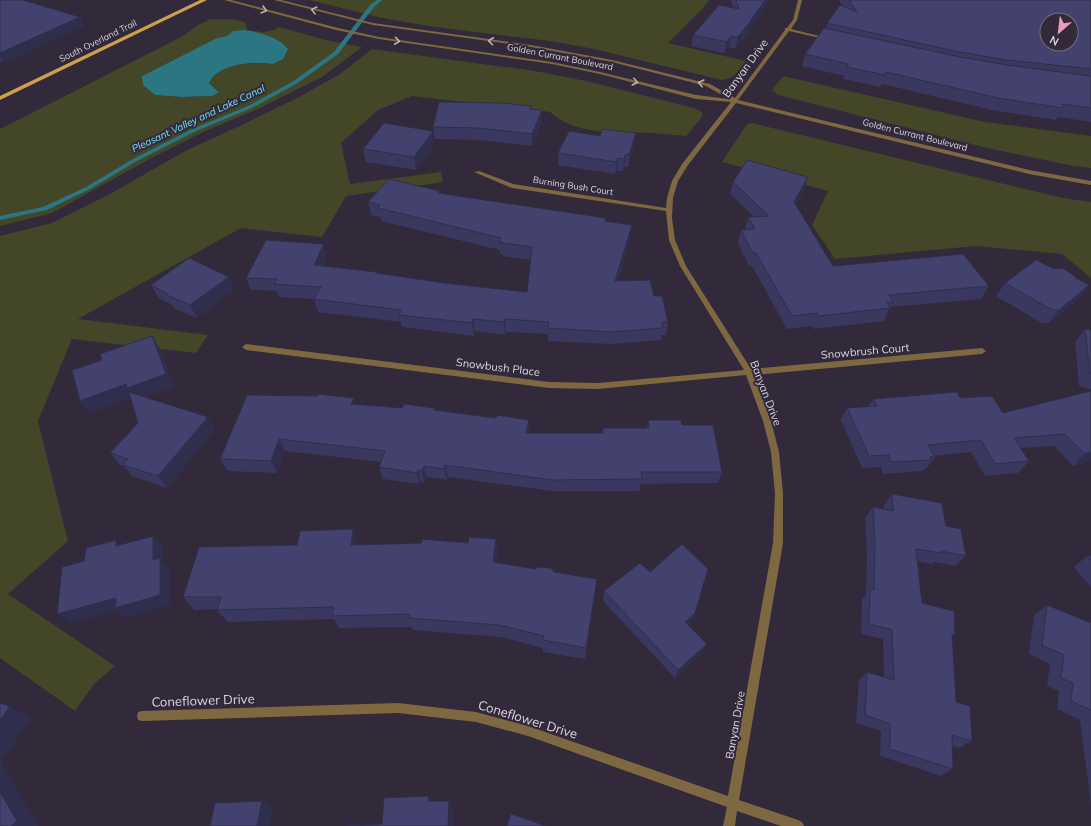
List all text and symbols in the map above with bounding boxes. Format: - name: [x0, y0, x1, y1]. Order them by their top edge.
- one-way arrow: [260, 5, 267, 14]
- one-way arrow: [311, 6, 317, 14]
- north arrow: [1039, 12, 1079, 52]
- street label: South Overland Trail: [57, 17, 138, 64]
- text: N: [1047, 33, 1061, 49]
- one-way arrow: [394, 36, 400, 45]
- street label: Banyan Drive: [719, 36, 771, 100]
- one-way arrow: [488, 37, 494, 46]
- street label: Golden Currant Boulevard: [506, 41, 614, 72]
- one-way arrow: [631, 77, 638, 86]
- one-way arrow: [697, 80, 704, 88]
- water label: Pleasant Valley and Lake Canal: [129, 82, 268, 155]
- street label: Golden Currant Boulevard: [861, 116, 969, 153]
- street label: Burning Bush Court: [532, 174, 614, 197]
- street label: Snowbrush Court: [820, 340, 910, 362]
- street label: Snowbush Place: [455, 355, 541, 379]
- street label: Banyan Drive: [747, 358, 785, 428]
- street label: Coneflower Drive: [151, 690, 255, 710]
- street label: Banyan Drive: [722, 690, 748, 760]
- street label: Coneflower Drive: [476, 696, 580, 742]

